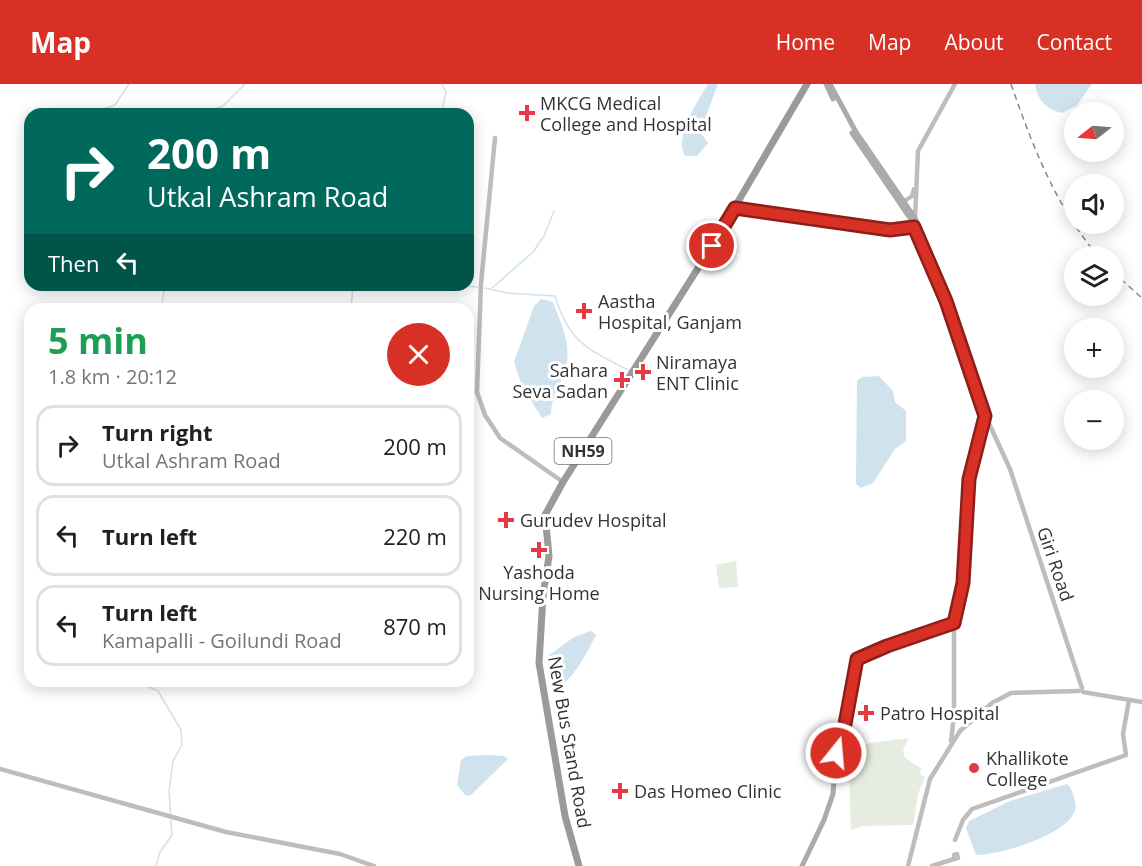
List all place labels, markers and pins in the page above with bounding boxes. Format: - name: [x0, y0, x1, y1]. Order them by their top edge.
- place label: MKCG Medical College and Hospital: [540, 91, 712, 136]
- marker: MKCG Medical College and Hospital: [518, 104, 536, 122]
- pin: [686, 220, 737, 271]
- place label: Aastha Hospital, Ganjam: [598, 289, 742, 334]
- marker: Aastha Hospital, Ganjam: [575, 302, 593, 320]
- place label: Niramaya ENT Clinic: [656, 350, 739, 395]
- place label: Sahara Seva Sadan: [512, 358, 608, 403]
- marker: Niramaya ENT Clinic: [634, 363, 652, 381]
- marker: Sahara Seva Sadan: [613, 371, 631, 389]
- place label: Gurudev Hospital: [520, 508, 667, 532]
- marker: Gurudev Hospital: [497, 511, 515, 529]
- marker: Yashoda Nursing Home: [530, 541, 548, 559]
- place label: Yashoda Nursing Home: [478, 560, 600, 605]
- place label: Patro Hospital: [880, 701, 999, 725]
- marker: Patro Hospital: [857, 704, 875, 722]
- place label: Khallikote College: [986, 746, 1069, 791]
- marker: Khallikote College: [967, 761, 981, 775]
- place label: Das Homeo Clinic: [634, 779, 782, 803]
- marker: Das Homeo Clinic: [611, 782, 629, 800]

